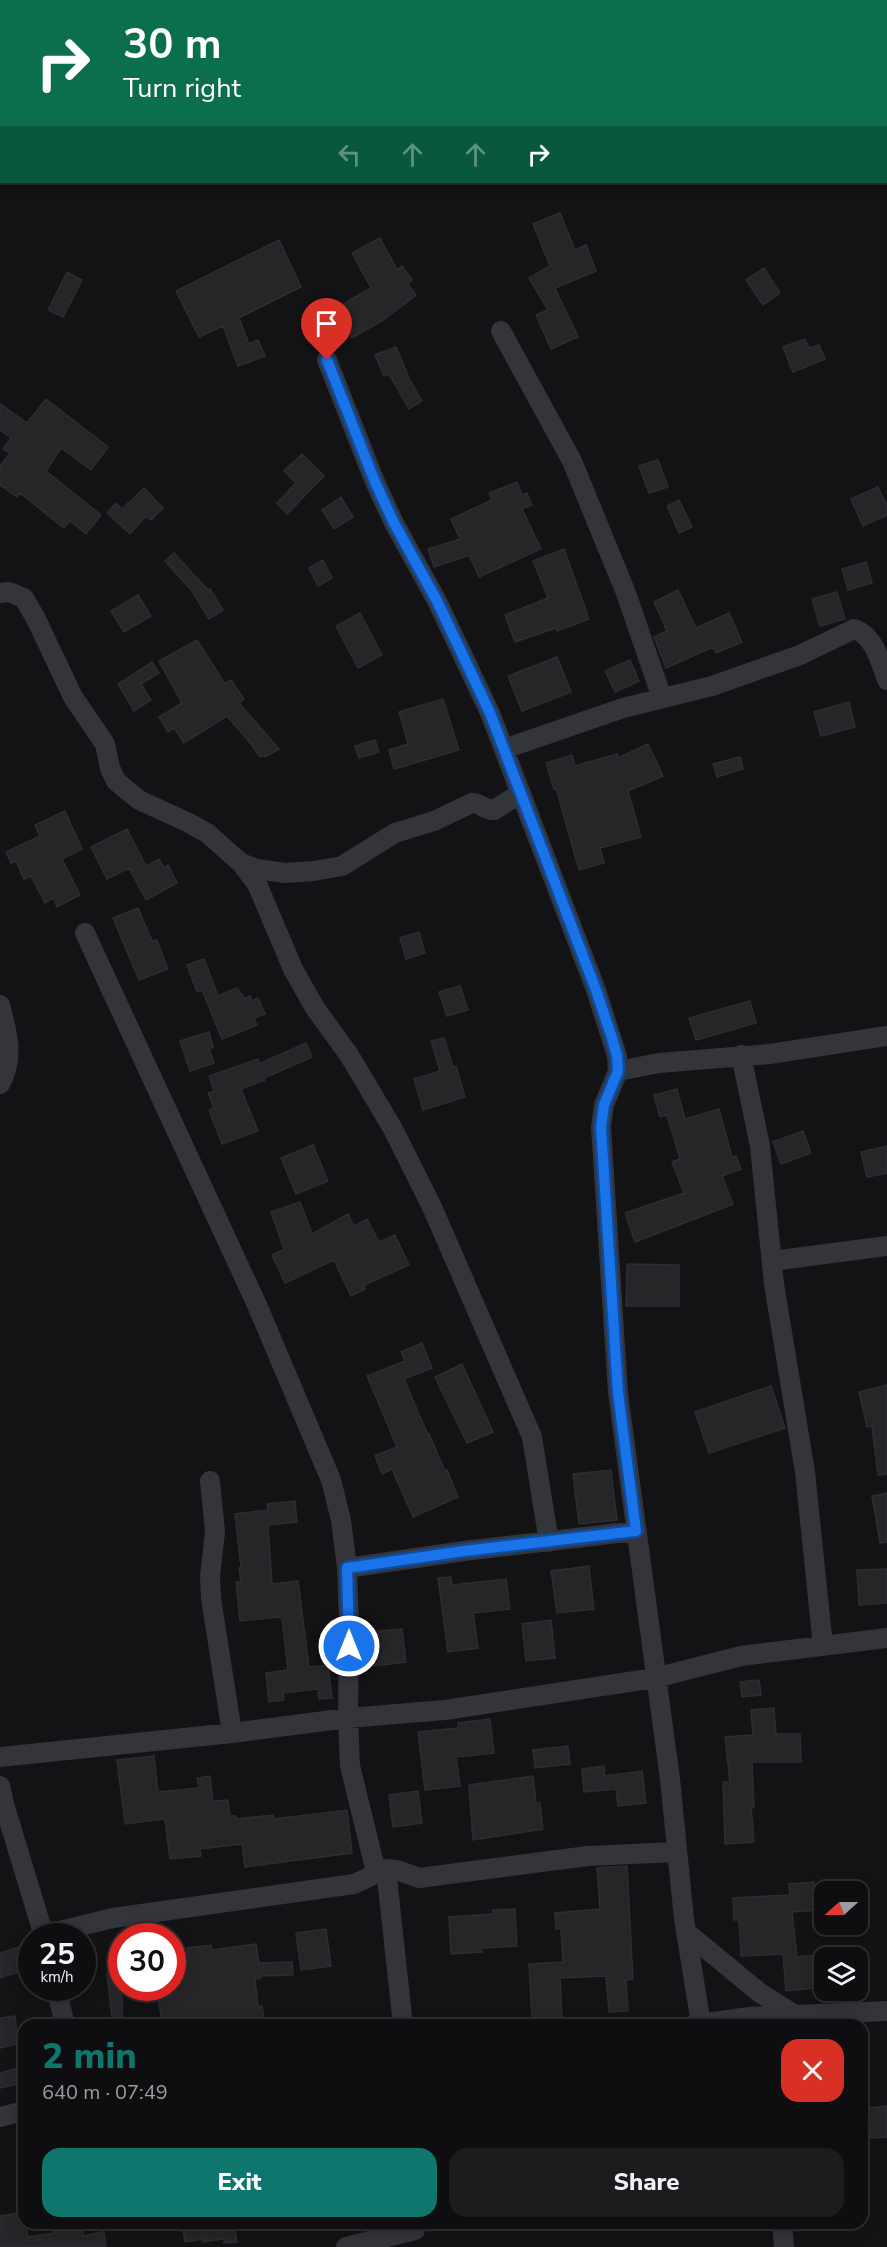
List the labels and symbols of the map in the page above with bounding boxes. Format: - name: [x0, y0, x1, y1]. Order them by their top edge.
- pin: [301, 298, 352, 360]
- position arrow: [317, 1614, 381, 1678]
- north arrow: [814, 1881, 868, 1935]
- speed limit sign: 30: [108, 1923, 186, 2001]

